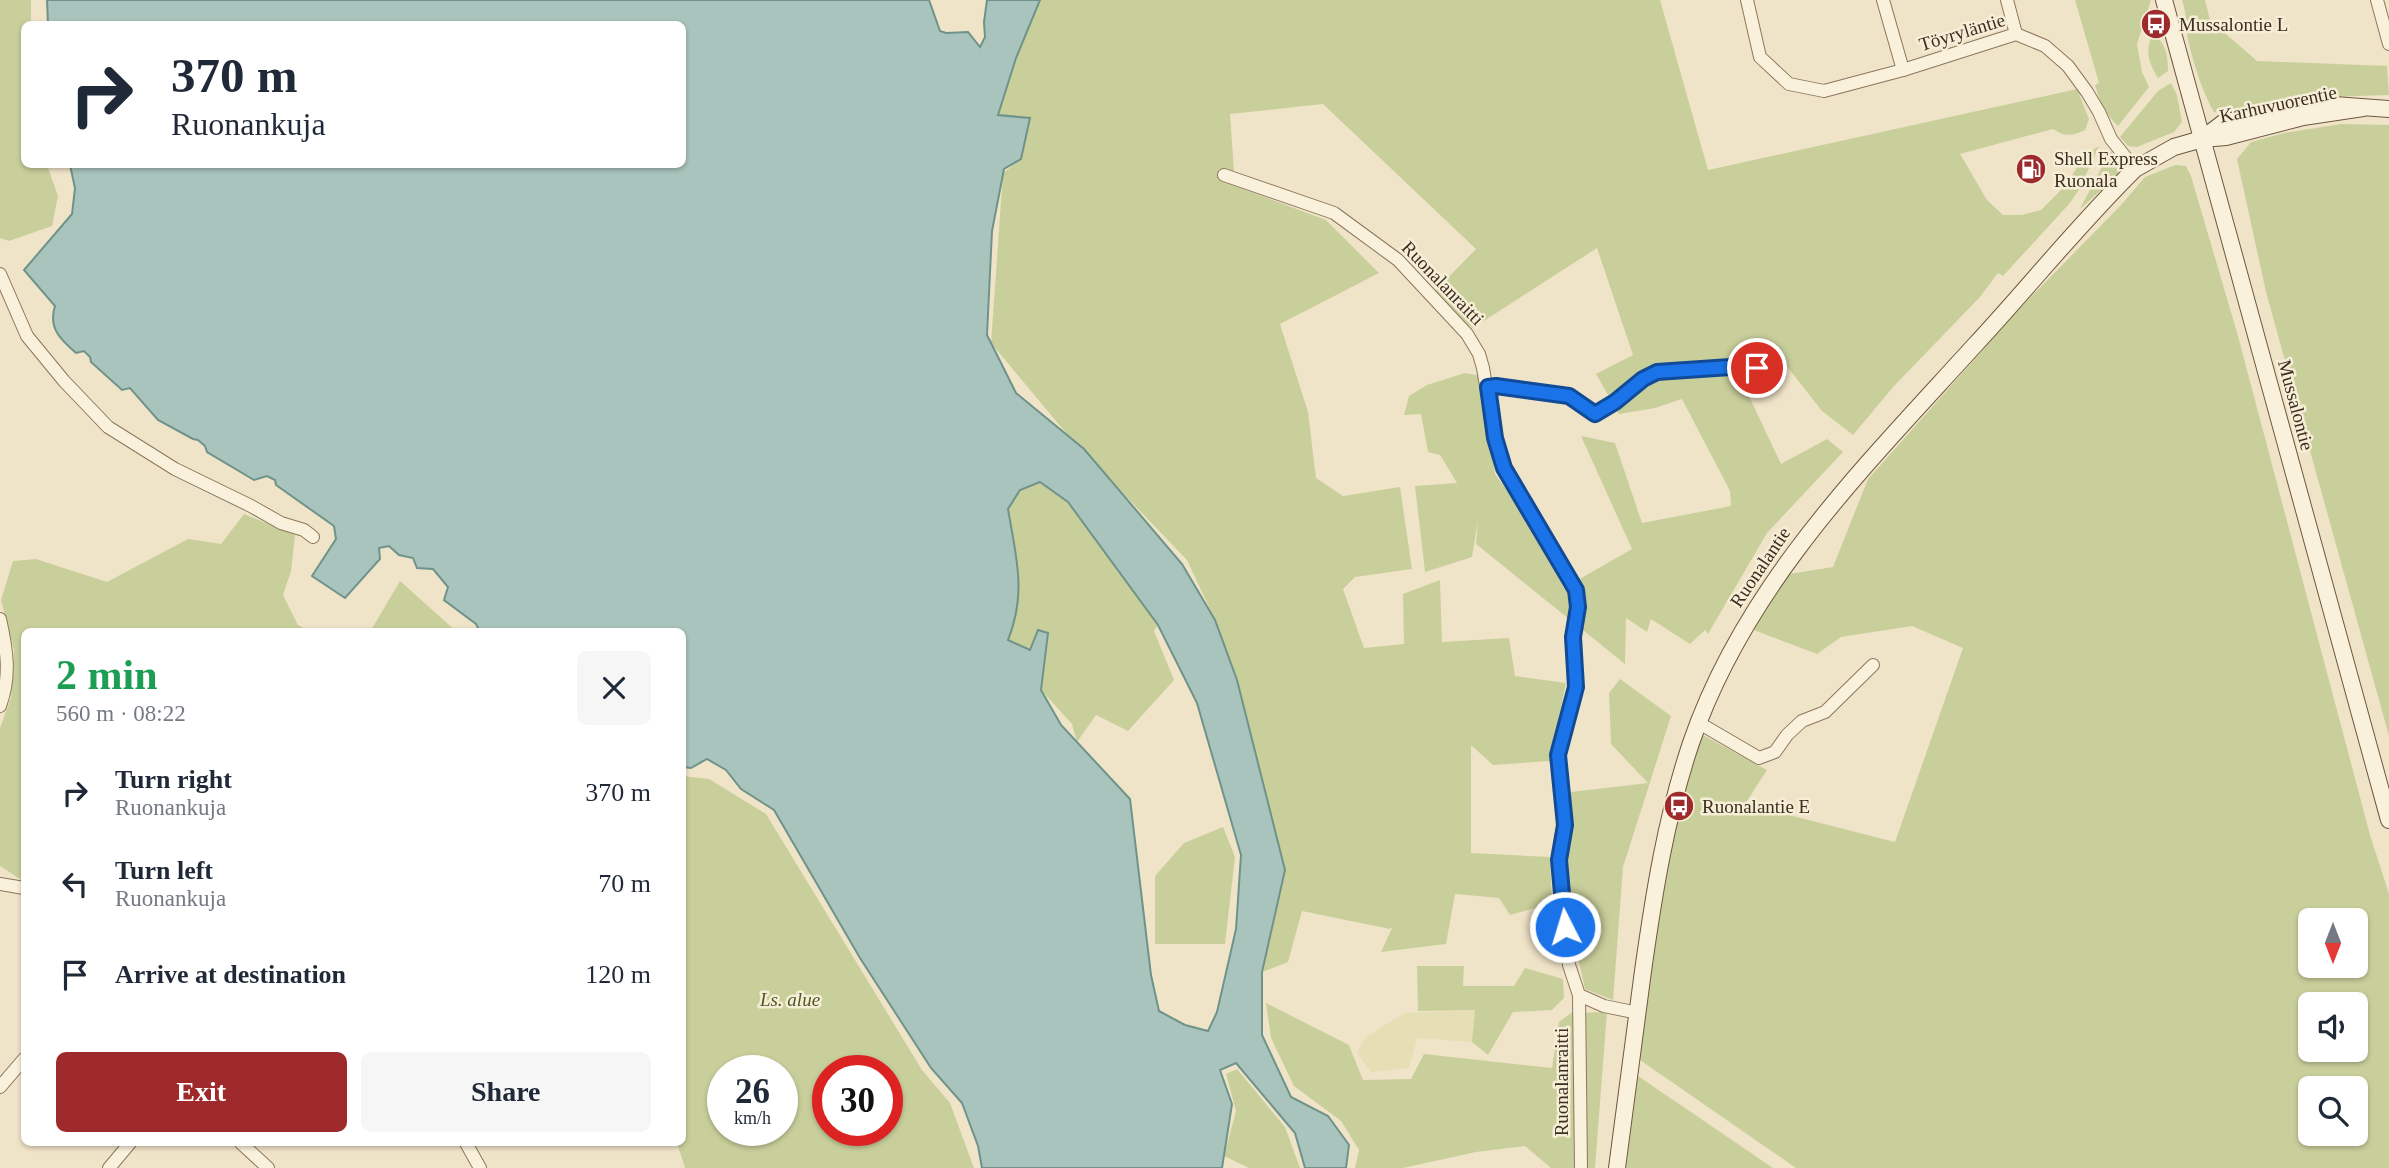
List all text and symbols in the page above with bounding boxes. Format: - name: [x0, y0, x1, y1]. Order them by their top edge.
- bus stop icon: Mussalontie L: [2139, 7, 2173, 41]
- street label: Töyryläntie: [1917, 9, 2007, 55]
- place label: Mussalontie L: [2179, 14, 2288, 35]
- text: 370 m: [171, 48, 298, 103]
- icon: right: [56, 49, 147, 140]
- street label: Karhuvuorentie: [2218, 81, 2338, 127]
- text: Ruonankuja: [171, 106, 326, 142]
- place label: Shell Express Ruonala: [2054, 148, 2158, 191]
- fuel station icon: Shell Express Ruonala: [2014, 152, 2048, 186]
- street label: Ruonalanraitti: [1398, 237, 1488, 329]
- pin: [1727, 338, 1787, 398]
- icon: arrive: [1738, 349, 1776, 387]
- street label: Mussalontie: [2274, 357, 2318, 453]
- street label: Ruonalantie: [1726, 523, 1794, 611]
- button: close: [577, 651, 651, 725]
- text: 2 min: [56, 652, 158, 698]
- text: 560 m · 08:22: [56, 701, 186, 726]
- text: Turn right: [115, 765, 232, 794]
- icon: right: [56, 774, 94, 812]
- text: 370 m: [585, 778, 651, 807]
- bus stop icon: Ruonalantie E: [1662, 789, 1696, 823]
- text: Ruonankuja: [115, 795, 226, 820]
- place label: Ruonalantie E: [1702, 796, 1810, 817]
- text: Turn left: [115, 856, 213, 885]
- icon: left: [56, 865, 94, 903]
- text: 70 m: [598, 869, 651, 898]
- text: Ruonankuja: [115, 886, 226, 911]
- position arrow: [1528, 890, 1602, 964]
- north arrow: [2298, 908, 2368, 978]
- map controls: [2298, 908, 2368, 1146]
- icon: arrive: [56, 956, 94, 994]
- text: Arrive at destination: [115, 960, 346, 989]
- text: 120 m: [585, 960, 651, 989]
- park label: Ls. alue: [759, 989, 820, 1010]
- button: sound: [2298, 992, 2368, 1062]
- street label: Ruonalanraitti: [1551, 1028, 1572, 1136]
- button: Exit: [56, 1052, 347, 1132]
- button: Share: [361, 1052, 651, 1132]
- speed limit sign: 30: [812, 1055, 903, 1146]
- text: 26: [735, 1072, 770, 1111]
- button: search: [2298, 1076, 2368, 1146]
- text: km/h: [734, 1108, 771, 1128]

